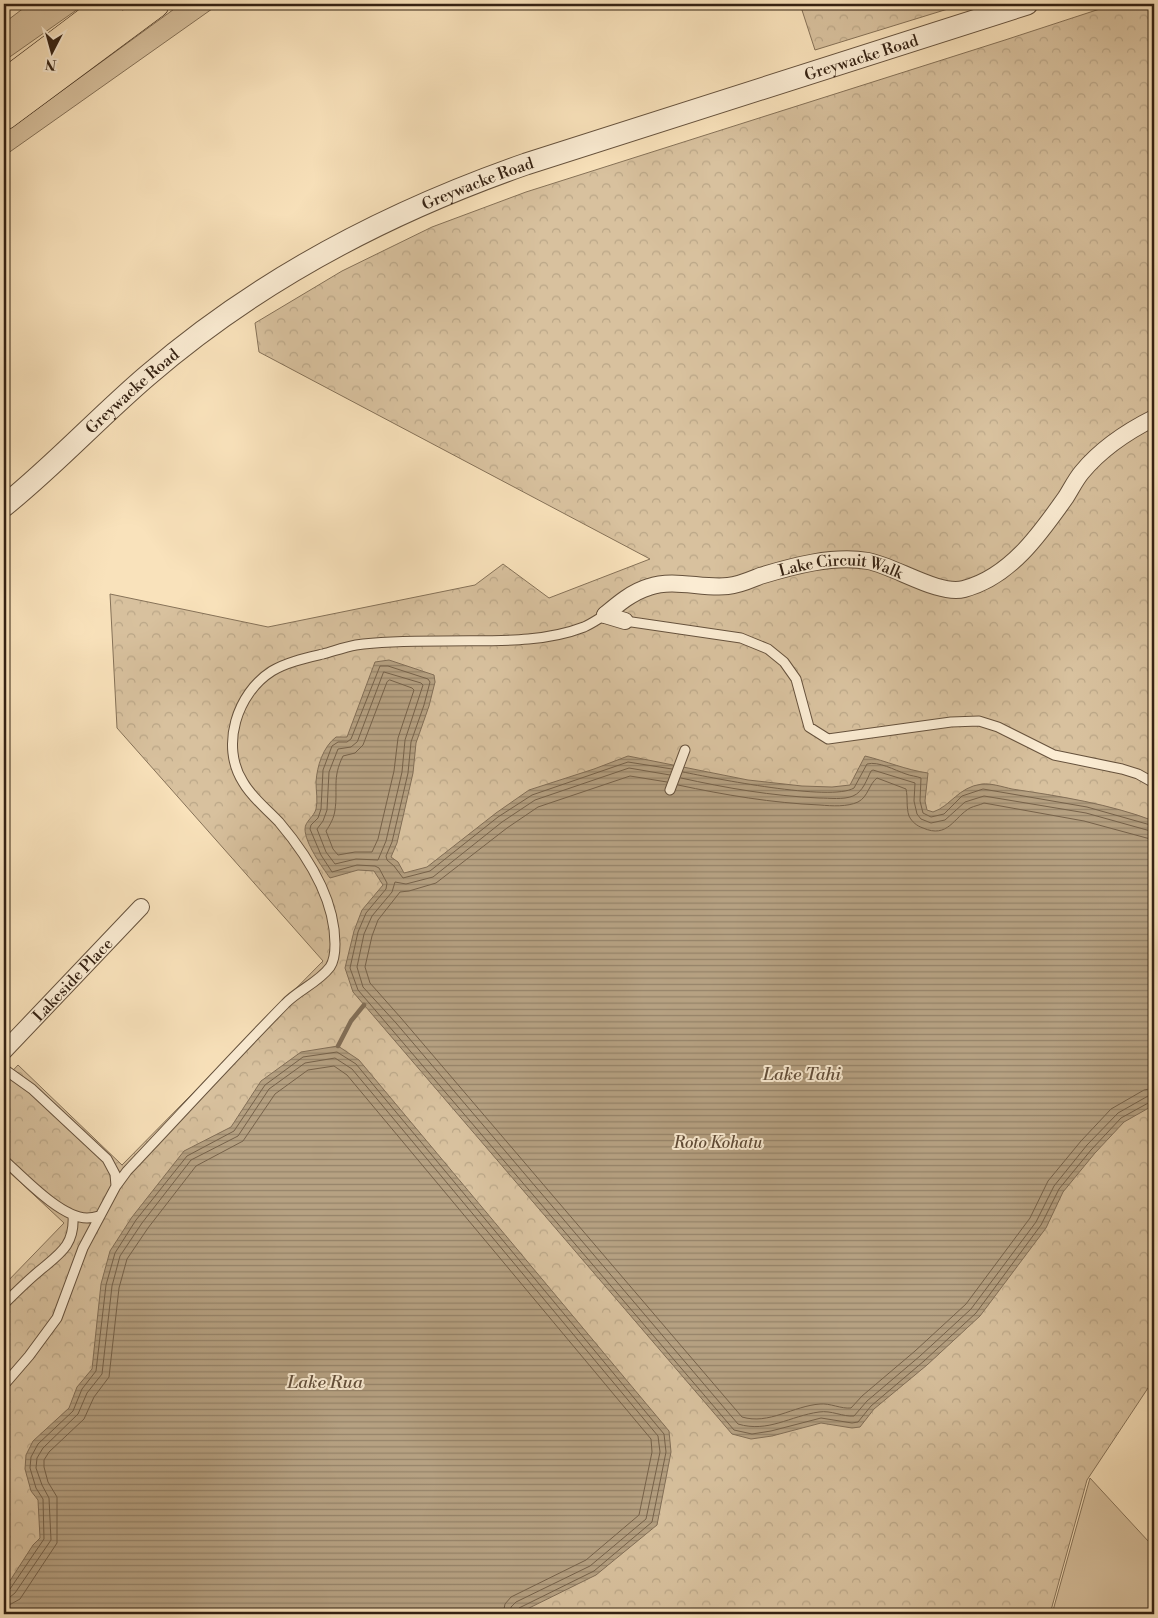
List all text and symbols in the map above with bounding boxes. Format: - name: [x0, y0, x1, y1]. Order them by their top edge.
- north arrow: [28, 28, 78, 78]
- street label: Greywacke Road: [802, 30, 921, 85]
- text: N: [44, 54, 57, 73]
- street label: Greywacke Road: [419, 153, 536, 215]
- street label: Greywacke Road: [81, 345, 183, 438]
- street label: Lake Circuit Walk: [776, 550, 908, 584]
- street label: Lakeside Place: [29, 934, 117, 1026]
- water label: Lake Tahi: [762, 1063, 841, 1086]
- park label: Roto Kohatu: [673, 1133, 763, 1153]
- water label: Lake Rua: [286, 1371, 364, 1394]

